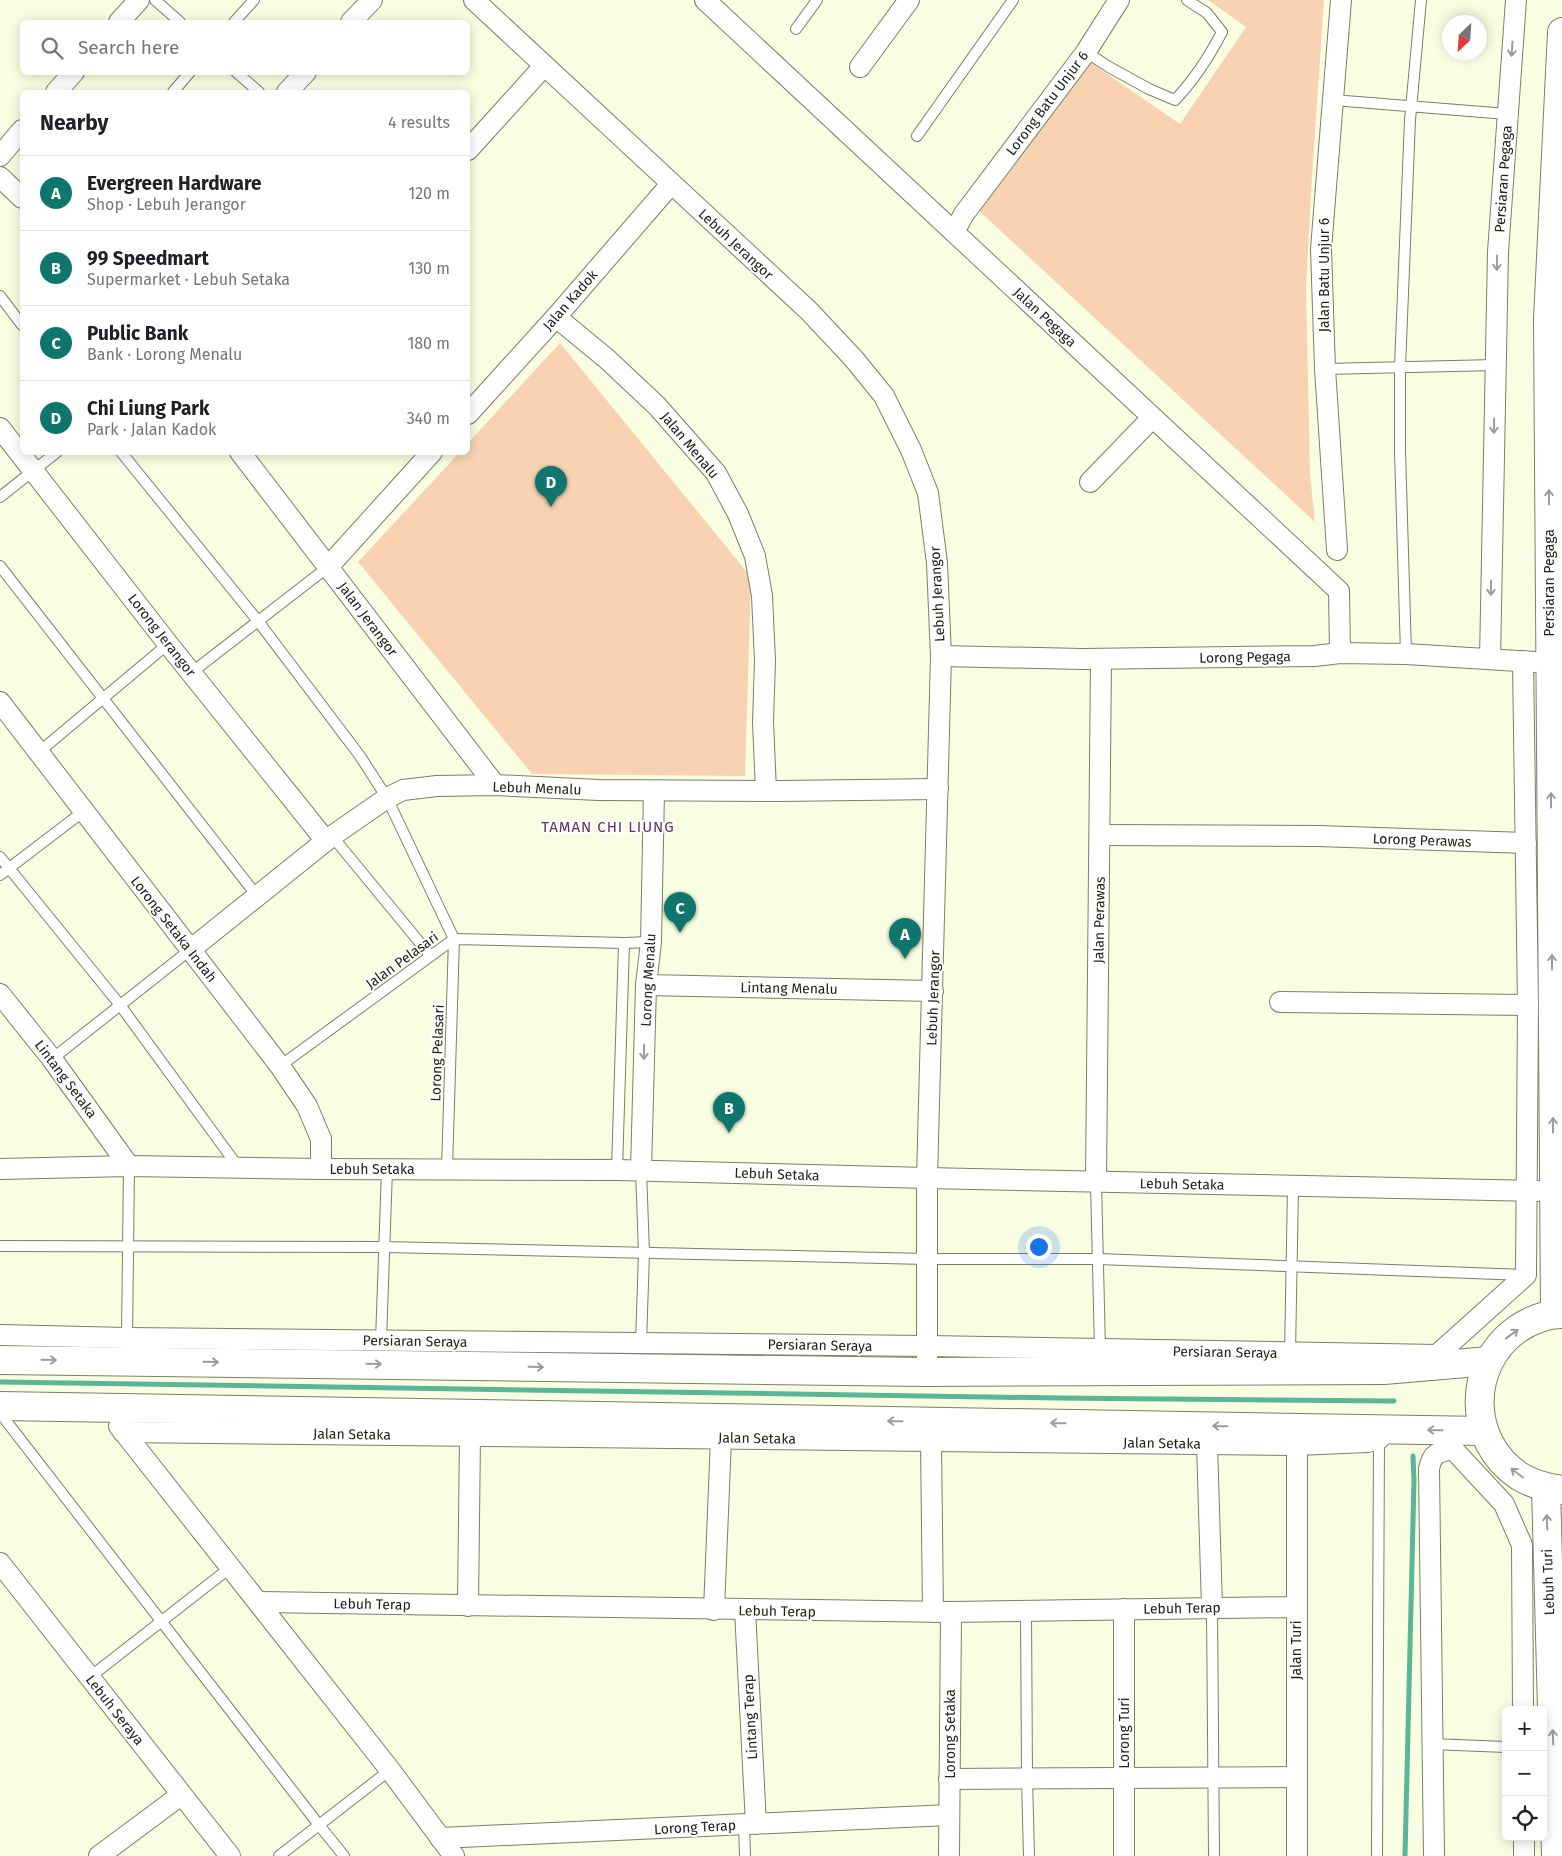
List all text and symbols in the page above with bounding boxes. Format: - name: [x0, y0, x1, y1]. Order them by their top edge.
- north arrow: [1442, 15, 1487, 60]
- search box: [20, 20, 470, 75]
- icon: search: [38, 34, 66, 62]
- text: Search here: [78, 36, 179, 59]
- one-way arrow: [1507, 40, 1517, 56]
- street label: Lorong Batu Unjur 6: [1003, 48, 1092, 159]
- text: Nearby: [40, 110, 108, 136]
- text: 4 results: [388, 113, 450, 132]
- street label: Persiaran Pegaga: [1491, 125, 1516, 233]
- text: Evergreen Hardware: [87, 172, 261, 195]
- text: A: [51, 184, 61, 203]
- text: 120 m: [408, 184, 450, 203]
- text: Shop · Lebuh Jerangor: [87, 195, 246, 214]
- street label: Lebuh Jerangor: [695, 205, 777, 284]
- street label: Jalan Batu Unjur 6: [1316, 218, 1333, 332]
- text: 99 Speedmart: [87, 247, 209, 270]
- one-way arrow: [1492, 254, 1502, 271]
- text: B: [51, 259, 61, 278]
- text: 130 m: [408, 259, 450, 278]
- street label: Jalan Kadok: [539, 266, 602, 334]
- text: Supermarket · Lebuh Setaka: [87, 270, 290, 289]
- street label: Jalan Pegaga: [1010, 284, 1080, 351]
- text: Public Bank: [87, 322, 188, 345]
- text: C: [51, 334, 61, 353]
- text: 180 m: [407, 334, 450, 353]
- text: Bank · Lorong Menalu: [87, 345, 242, 364]
- text: Chi Liung Park: [87, 397, 209, 420]
- text: D: [51, 409, 61, 428]
- text: 340 m: [407, 409, 450, 428]
- street label: Jalan Menalu: [657, 409, 722, 482]
- one-way arrow: [1490, 417, 1499, 433]
- text: Park · Jalan Kadok: [87, 420, 216, 439]
- pin: D: [535, 466, 567, 507]
- one-way arrow: [1544, 490, 1554, 506]
- street label: Persiaran Pegaga: [1541, 529, 1558, 637]
- street label: Lebuh Jerangor: [926, 545, 948, 642]
- street label: Jalan Jerangor: [334, 579, 401, 660]
- one-way arrow: [1487, 580, 1496, 596]
- street label: Lorong Jerangor: [124, 591, 200, 681]
- street label: Lorong Pegaga: [1199, 648, 1291, 667]
- street label: Lebuh Menalu: [492, 778, 582, 799]
- one-way arrow: [1546, 792, 1556, 808]
- district label: TAMAN CHI LIUNG: [541, 818, 675, 836]
- street label: Lorong Perawas: [1372, 830, 1472, 851]
- street label: Lorong Setaka Indah: [127, 873, 220, 986]
- street label: Jalan Perawas: [1090, 876, 1109, 964]
- pin: C: [664, 892, 696, 933]
- pin: A: [889, 918, 921, 959]
- street label: Jalan Pelasari: [363, 928, 442, 992]
- street label: Lorong Menalu: [638, 933, 659, 1027]
- street label: Lebuh Jerangor: [923, 949, 944, 1046]
- one-way arrow: [1547, 955, 1557, 971]
- street label: Lintang Menalu: [740, 979, 838, 998]
- street label: Lorong Pelasari: [427, 1004, 448, 1102]
- street label: Lintang Setaka: [31, 1037, 100, 1122]
- one-way arrow: [639, 1043, 649, 1059]
- pin: B: [713, 1092, 745, 1133]
- one-way arrow: [1548, 1117, 1558, 1134]
- street label: Lebuh Setaka: [329, 1161, 415, 1178]
- street label: Lebuh Setaka: [734, 1165, 820, 1184]
- street label: Lebuh Setaka: [1139, 1175, 1225, 1194]
- your location: [1026, 1234, 1052, 1260]
- one-way arrow: [1505, 1329, 1519, 1339]
- street label: Persiaran Seraya: [362, 1332, 468, 1351]
- street label: Persiaran Seraya: [767, 1336, 873, 1355]
- street label: Persiaran Seraya: [1172, 1343, 1278, 1362]
- one-way arrow: [40, 1355, 56, 1365]
- one-way arrow: [202, 1357, 219, 1367]
- one-way arrow: [365, 1360, 381, 1369]
- one-way arrow: [528, 1362, 544, 1371]
- one-way arrow: [888, 1416, 904, 1425]
- one-way arrow: [1050, 1419, 1066, 1428]
- one-way arrow: [1212, 1422, 1228, 1431]
- street label: Jalan Setaka: [313, 1425, 391, 1444]
- one-way arrow: [1427, 1425, 1444, 1435]
- street label: Jalan Setaka: [718, 1429, 796, 1448]
- street label: Jalan Setaka: [1123, 1434, 1201, 1453]
- one-way arrow: [1510, 1468, 1524, 1478]
- one-way arrow: [1542, 1515, 1551, 1531]
- street label: Lebuh Turi: [1539, 1548, 1558, 1616]
- street label: Lebuh Terap: [333, 1595, 411, 1614]
- street label: Lebuh Terap: [1143, 1599, 1221, 1618]
- street label: Lebuh Terap: [738, 1602, 816, 1621]
- street label: Jalan Turi: [1288, 1620, 1305, 1680]
- street label: Lebuh Seraya: [82, 1672, 147, 1749]
- street label: Lintang Terap: [740, 1674, 761, 1760]
- street label: Lorong Setaka: [942, 1689, 959, 1779]
- street label: Lorong Turi: [1116, 1697, 1133, 1769]
- map controls: [1502, 1706, 1547, 1841]
- button: +: [1502, 1706, 1547, 1751]
- one-way arrow: [1548, 1730, 1557, 1746]
- button: −: [1502, 1751, 1547, 1796]
- button: locate: [1502, 1796, 1547, 1841]
- street label: Lorong Terap: [654, 1817, 736, 1838]

